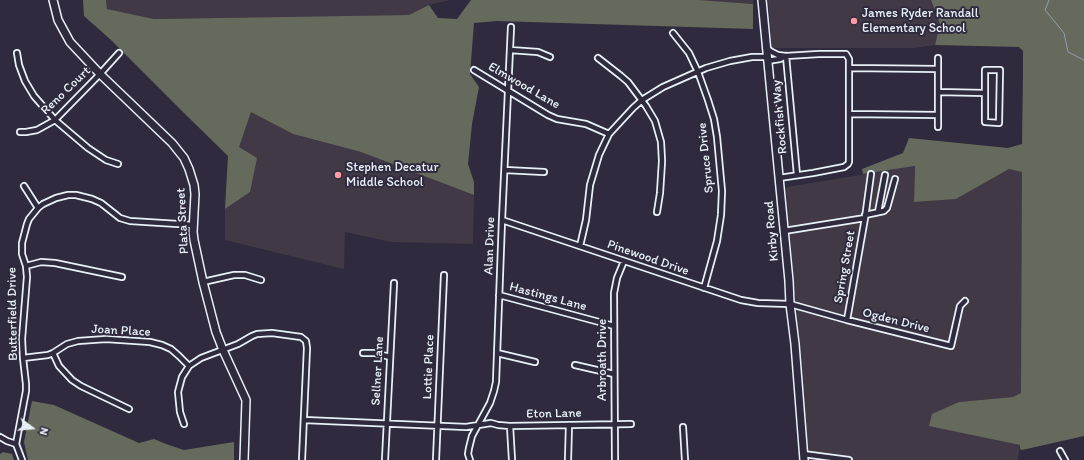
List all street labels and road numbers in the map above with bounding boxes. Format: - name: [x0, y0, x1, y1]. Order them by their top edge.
- street label: Elmwood Lane: [485, 59, 563, 113]
- street label: Reno Court: [38, 64, 94, 118]
- street label: Rockfish Way: [769, 79, 791, 155]
- street label: Spruce Drive: [695, 122, 717, 194]
- street label: Plata Street: [173, 187, 193, 255]
- street label: Kirby Road: [762, 200, 782, 262]
- street label: Alan Drive: [481, 217, 499, 275]
- street label: Spring Street: [831, 229, 859, 305]
- street label: Pinewood Drive: [605, 237, 691, 279]
- street label: Butterfield Drive: [4, 267, 22, 361]
- street label: Hastings Lane: [508, 279, 588, 315]
- street label: Ogden Drive: [861, 305, 931, 337]
- street label: Arbroath Drive: [595, 319, 611, 401]
- street label: Joan Place: [91, 322, 151, 340]
- street label: Lottie Place: [420, 334, 438, 400]
- street label: Sellner Lane: [368, 336, 388, 406]
- street label: Eton Lane: [526, 406, 582, 422]

